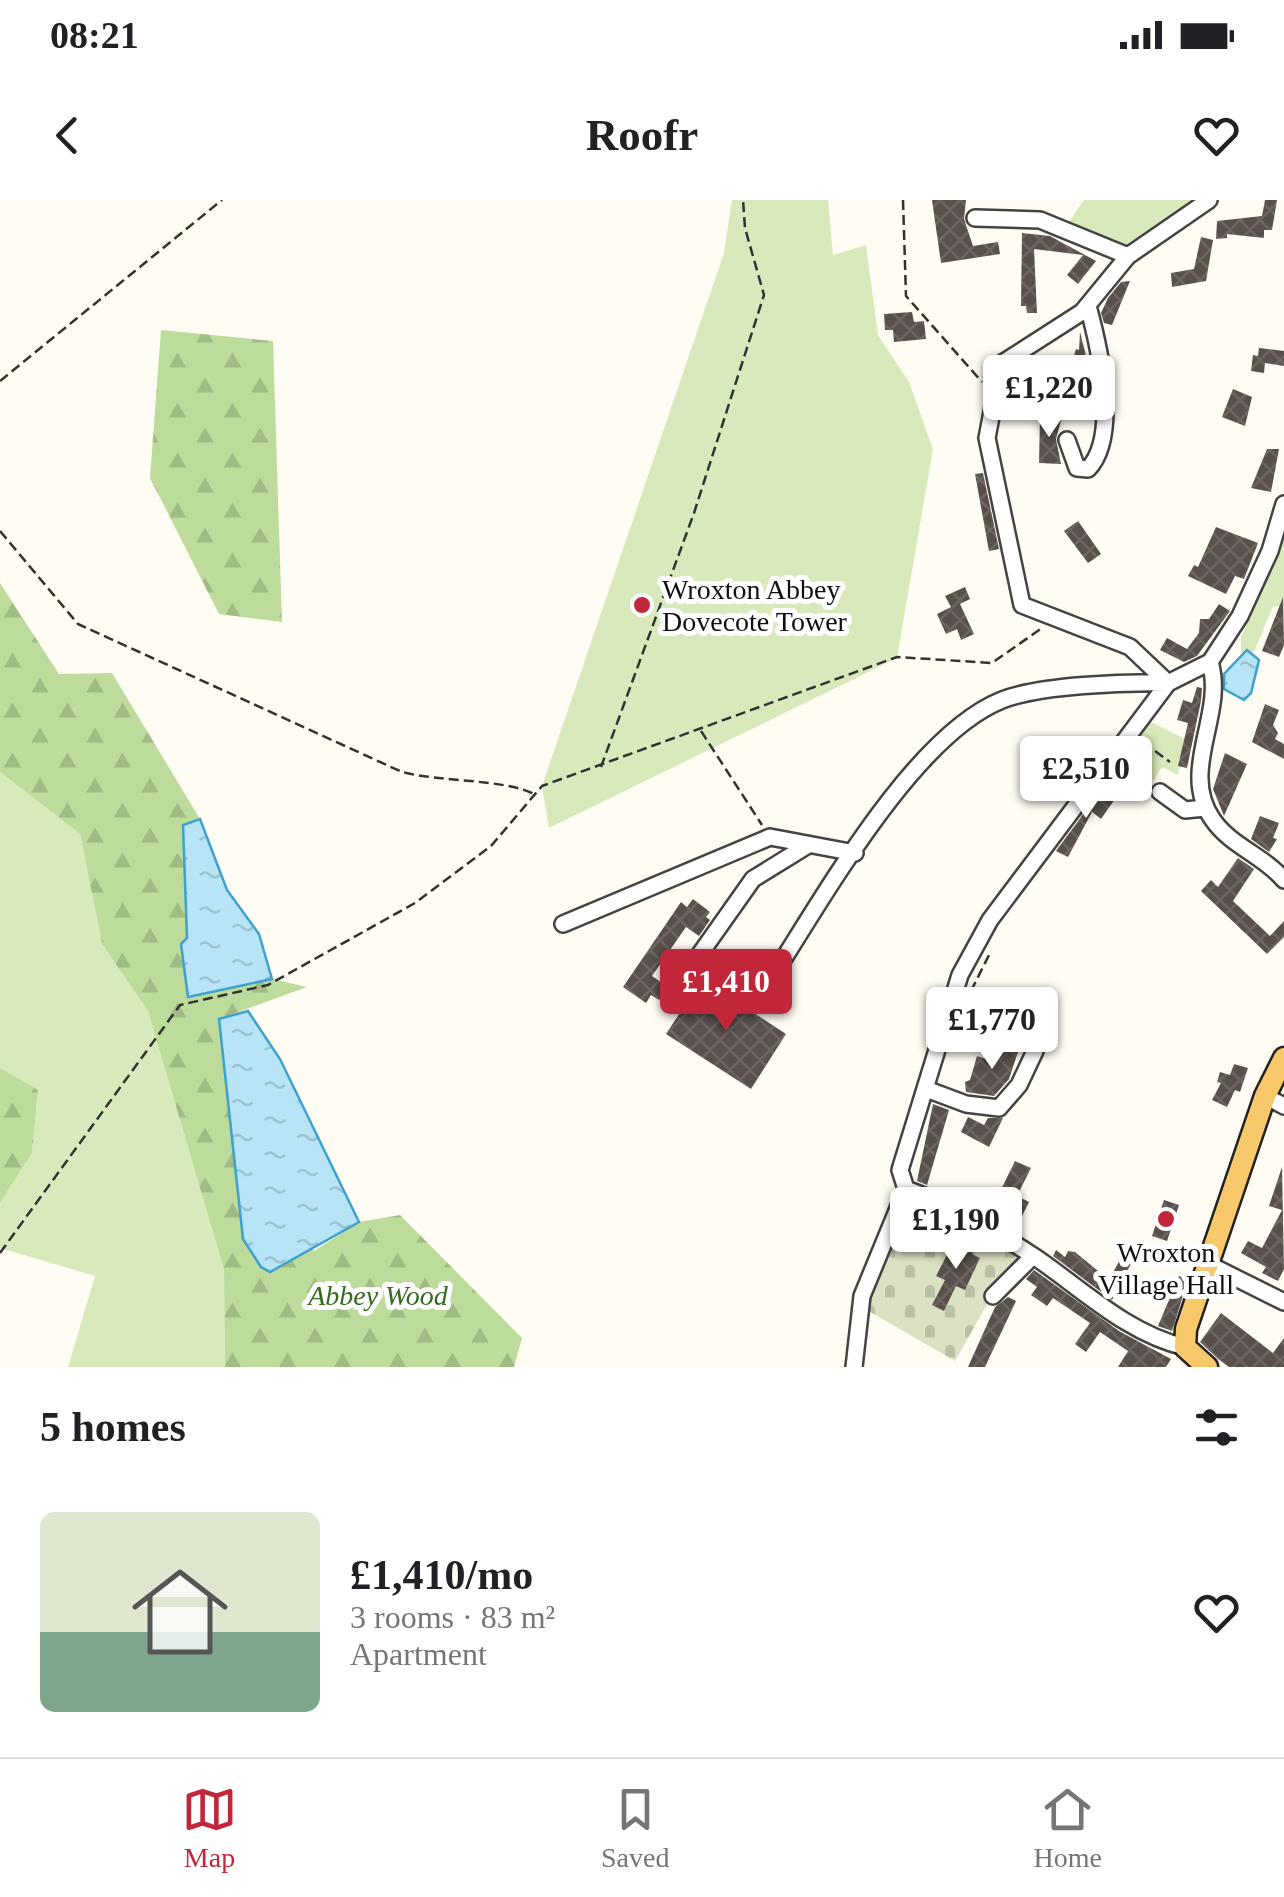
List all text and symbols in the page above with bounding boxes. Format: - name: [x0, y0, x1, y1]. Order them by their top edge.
- text: 08:21: [50, 14, 139, 56]
- icon: back: [40, 108, 95, 163]
- icon: heart: [1189, 108, 1244, 163]
- text: Roofr: [586, 110, 698, 160]
- pin: £1,220: [968, 355, 1130, 440]
- text: £1,220: [1005, 369, 1093, 405]
- place label: Wroxton Abbey Dovecote Tower: [662, 574, 848, 637]
- marker: Wroxton Abbey Dovecote Tower: [631, 594, 653, 616]
- pin: £2,510: [1005, 736, 1167, 821]
- text: £2,510: [1042, 750, 1130, 786]
- pin: £1,410: [645, 949, 807, 1034]
- text: £1,410: [682, 963, 770, 999]
- pin: £1,770: [911, 987, 1073, 1072]
- text: £1,770: [948, 1001, 1036, 1037]
- pin: £1,190: [875, 1187, 1037, 1272]
- text: £1,190: [912, 1201, 1000, 1237]
- marker: Wroxton Village Hall: [1155, 1208, 1177, 1230]
- place label: Wroxton Village Hall: [1098, 1237, 1234, 1300]
- park label: Abbey Wood: [306, 1280, 449, 1311]
- icon: filters: [1189, 1400, 1244, 1455]
- text: 5 homes: [40, 1404, 186, 1450]
- icon: home: [120, 1552, 240, 1672]
- text: £1,410/mo: [350, 1552, 533, 1598]
- icon: heart: [1189, 1585, 1244, 1640]
- text: 3 rooms · 83 m²: [350, 1599, 555, 1635]
- text: Apartment: [350, 1636, 487, 1672]
- tab: Map: [182, 1782, 237, 1874]
- tab: Saved: [601, 1782, 669, 1874]
- tab: Home: [1034, 1782, 1102, 1874]

